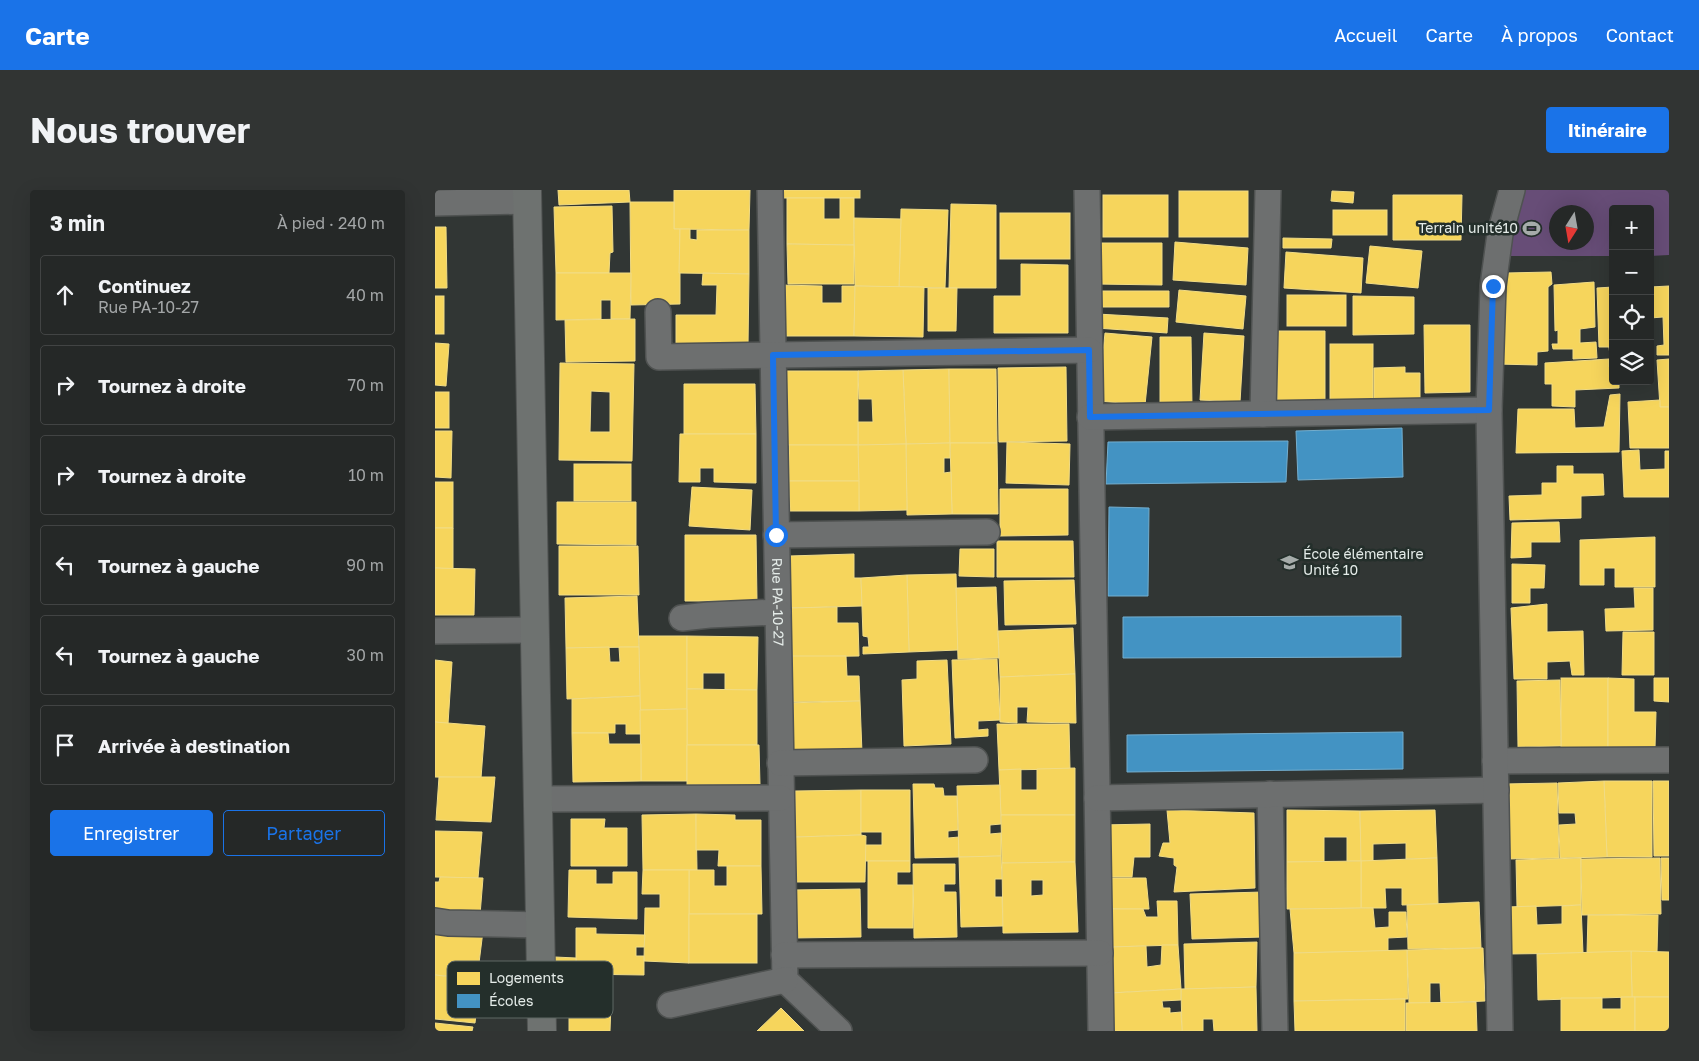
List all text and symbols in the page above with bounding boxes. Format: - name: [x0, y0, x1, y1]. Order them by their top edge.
- text: Carte: [25, 21, 90, 50]
- text: Accueil: [1334, 24, 1398, 46]
- text: Carte: [1426, 24, 1473, 46]
- text: À propos: [1501, 24, 1578, 46]
- text: Contact: [1606, 24, 1674, 46]
- button: Itinéraire: [1546, 107, 1669, 153]
- text: Nous trouver: [30, 109, 250, 151]
- north arrow: [1549, 205, 1594, 250]
- map controls: [1609, 205, 1654, 385]
- button: +: [1609, 205, 1654, 250]
- text: 3 min: [50, 210, 105, 236]
- text: À pied · 240 m: [277, 213, 385, 233]
- sports icon: Terrain unité10: [1522, 218, 1542, 238]
- place label: Terrain unité10: [1418, 219, 1518, 236]
- button: −: [1609, 250, 1654, 295]
- text: Continuez: [98, 274, 191, 297]
- route end: [1482, 275, 1505, 298]
- icon: ahead: [51, 281, 79, 309]
- text: 40 m: [346, 285, 384, 305]
- button: locate: [1609, 295, 1654, 340]
- text: Rue PA-10-27: [98, 297, 199, 317]
- button: layers: [1609, 340, 1654, 385]
- icon: right: [51, 371, 79, 399]
- text: Tournez à droite: [98, 374, 246, 397]
- text: 70 m: [347, 375, 384, 395]
- icon: right: [51, 461, 79, 489]
- text: Tournez à droite: [98, 464, 246, 487]
- text: 10 m: [348, 465, 384, 485]
- route start: [765, 524, 788, 547]
- place label: École élémentaire Unité 10: [1303, 545, 1424, 578]
- icon: left: [51, 551, 79, 579]
- school or university icon: École élémentaire Unité 10: [1279, 552, 1299, 572]
- text: Tournez à gauche: [98, 554, 259, 577]
- text: 90 m: [346, 555, 384, 575]
- street label: Rue PA-10-27: [769, 558, 788, 646]
- icon: left: [51, 641, 79, 669]
- text: Tournez à gauche: [98, 644, 259, 667]
- text: 30 m: [347, 645, 384, 665]
- icon: arrive: [51, 731, 79, 759]
- text: Arrivée à destination: [98, 734, 290, 757]
- button: Enregistrer: [50, 810, 213, 856]
- button: Partager: [223, 810, 385, 856]
- legend: [447, 961, 613, 1018]
- text: Logements: [489, 969, 564, 986]
- text: Écoles: [489, 992, 533, 1009]

